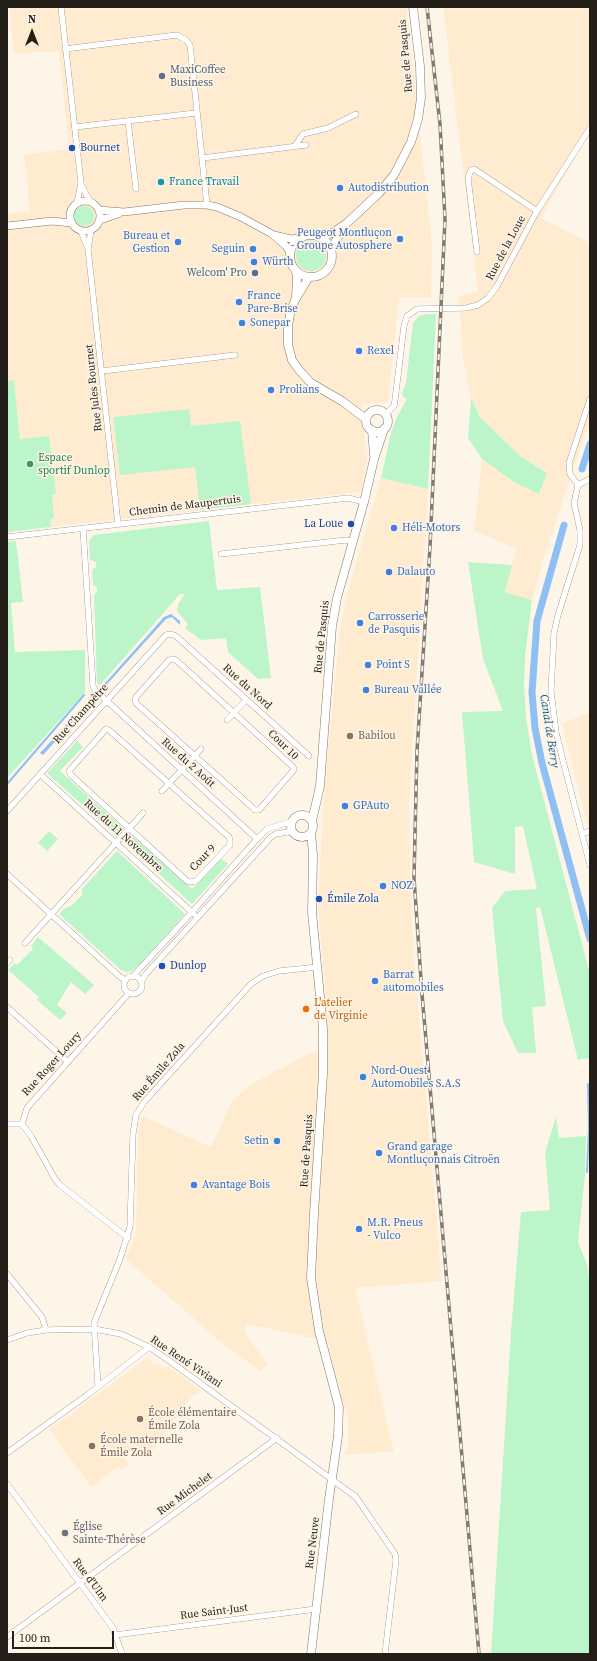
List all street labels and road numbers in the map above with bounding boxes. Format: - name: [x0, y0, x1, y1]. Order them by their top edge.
- street label: Rue de Pasquis: [396, 19, 416, 93]
- street label: Rue de la Loue: [483, 213, 529, 283]
- street label: Rue Jules Bournet: [83, 344, 105, 432]
- street label: Chemin de Maupertuis: [128, 493, 242, 519]
- street label: Rue de Pasquis: [312, 600, 332, 674]
- street label: Rue du Nord: [220, 662, 274, 712]
- street label: Rue Champêtre: [51, 681, 111, 747]
- street label: Cour 10: [265, 727, 301, 763]
- street label: Rue du 2 Août: [158, 735, 218, 791]
- street label: Rue du 11 Novembre: [81, 797, 165, 875]
- street label: Cour 9: [187, 842, 219, 874]
- street label: Rue Roger Loury: [20, 1029, 84, 1099]
- street label: Rue Émile Zola: [130, 1040, 188, 1104]
- street label: Rue de Pasquis: [298, 1114, 316, 1188]
- street label: Rue René Viviani: [148, 1333, 224, 1391]
- street label: Rue Michelet: [155, 1470, 215, 1518]
- street label: Rue Neuve: [303, 1516, 323, 1570]
- street label: Rue d'Ulm: [69, 1556, 111, 1604]
- street label: Rue Saint-Just: [179, 1601, 249, 1623]

